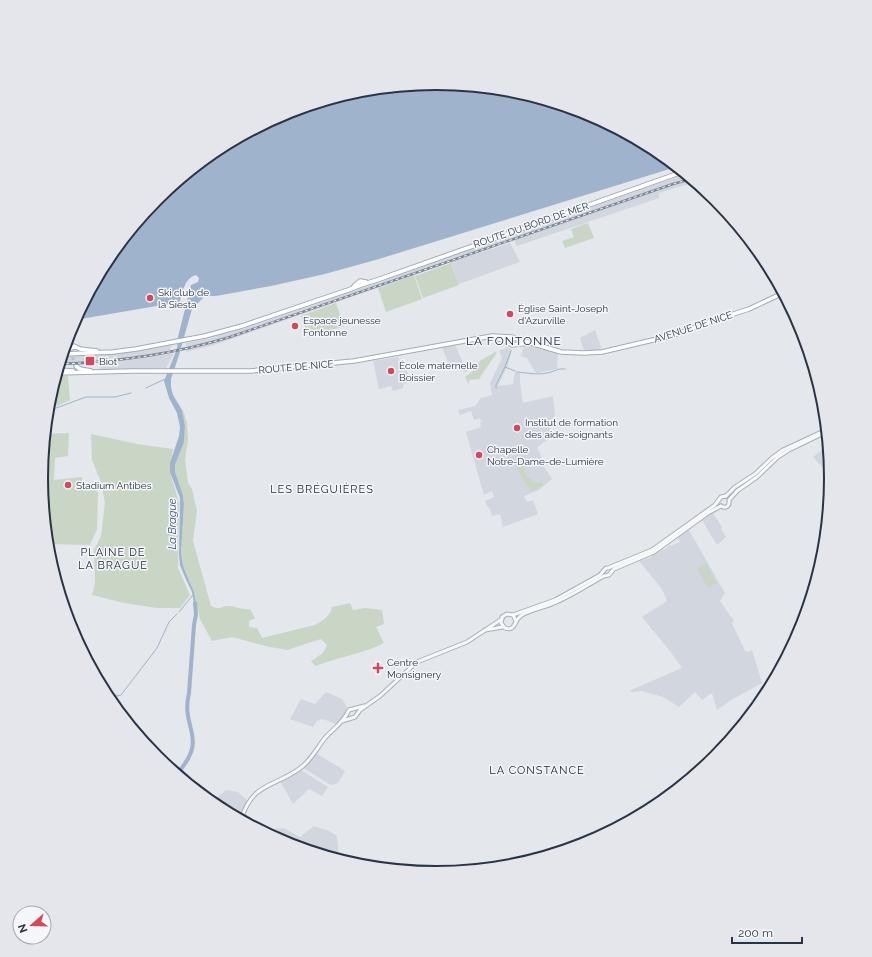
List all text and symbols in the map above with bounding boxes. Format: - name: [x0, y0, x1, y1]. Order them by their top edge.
- street label: ROUTE DU BORD DE MER: [472, 200, 591, 250]
- place label: Ski club de la Siesta: [158, 287, 209, 310]
- marker: Ski club de la Siesta: [145, 293, 155, 303]
- place label: Église Saint-Joseph d'Azurville: [518, 303, 608, 326]
- marker: Église Saint-Joseph d'Azurville: [505, 309, 515, 319]
- street label: AVENUE DE NICE: [652, 309, 734, 345]
- place label: Espace jeunesse Fontonne: [303, 315, 381, 338]
- marker: Espace jeunesse Fontonne: [290, 321, 300, 331]
- district label: LA FONTONNE: [466, 334, 562, 348]
- marker: Biot: [84, 355, 96, 367]
- place label: Biot: [99, 356, 118, 367]
- street label: ROUTE DE NICE: [258, 358, 334, 376]
- place label: École maternelle Boissier: [399, 360, 478, 383]
- marker: École maternelle Boissier: [386, 366, 396, 376]
- place label: Institut de formation des aide-soignants: [525, 417, 618, 440]
- marker: Institut de formation des aide-soignants: [512, 423, 522, 433]
- place label: Chapelle Notre-Dame-de-Lumière: [487, 444, 604, 467]
- marker: Chapelle Notre-Dame-de-Lumière: [474, 450, 484, 460]
- marker: Stadium Antibes: [63, 480, 73, 490]
- place label: Stadium Antibes: [76, 480, 152, 491]
- district label: LES BRÉGUIÈRES: [270, 482, 374, 496]
- water label: La Brague: [166, 498, 179, 550]
- district label: PLAINE DE LA BRAGUE: [78, 546, 148, 572]
- place label: Centre Monsignery: [387, 657, 442, 680]
- marker: Centre Monsignery: [372, 662, 384, 674]
- district label: LA CONSTANCE: [489, 764, 585, 777]
- north arrow: [12, 905, 52, 945]
- scale bar: [732, 919, 802, 945]
- text: N: [16, 922, 31, 934]
- text: 200 m: [738, 926, 773, 940]

